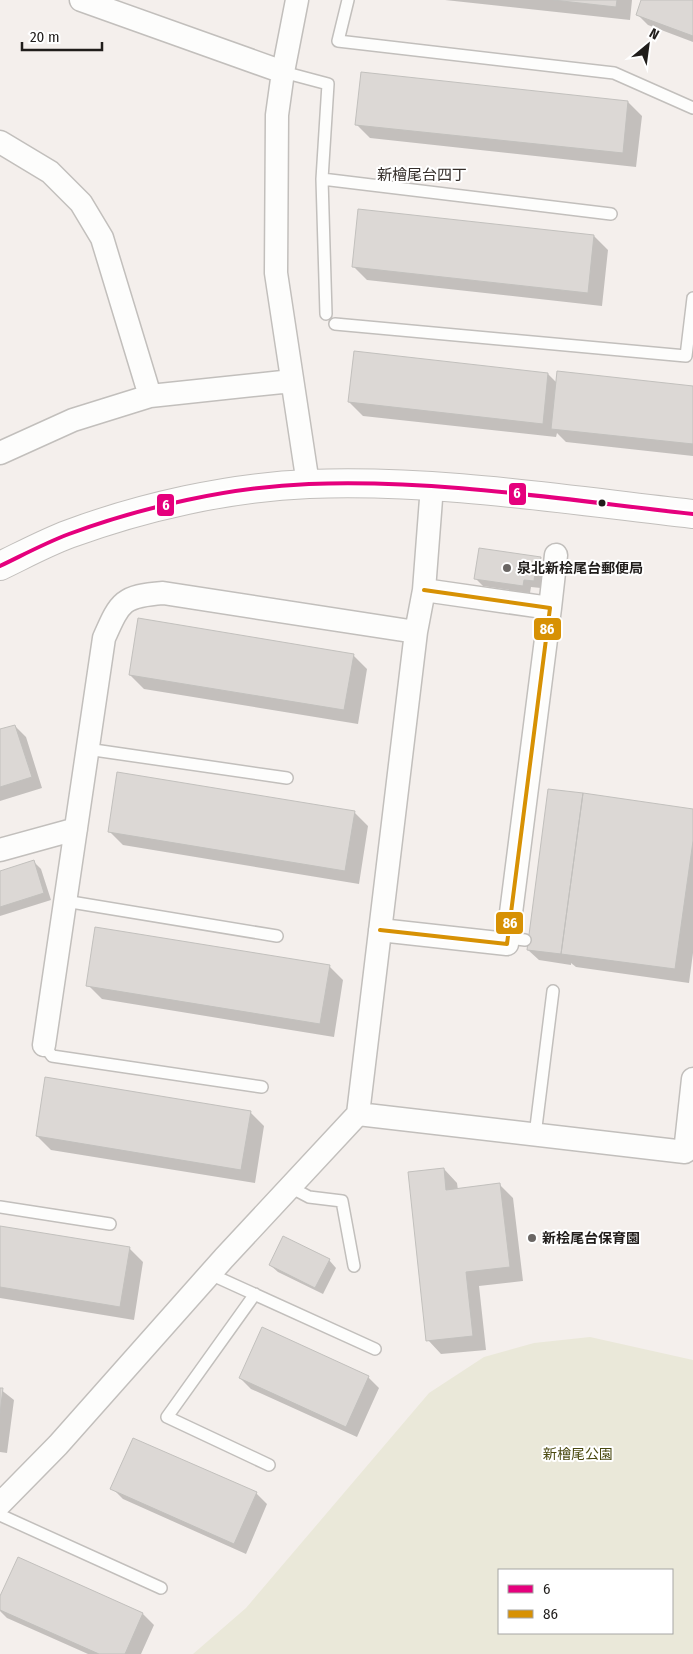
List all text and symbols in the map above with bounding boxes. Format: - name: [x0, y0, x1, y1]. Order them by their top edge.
- scale bar: [22, 20, 102, 52]
- north arrow: [623, 20, 673, 70]
- text: N: [646, 25, 662, 44]
- text: 20 m: [30, 28, 60, 46]
- district label: 新檜尾台四丁: [377, 166, 467, 184]
- line badge: 6: [508, 482, 527, 506]
- text: 6: [513, 485, 521, 502]
- line badge: 6: [156, 493, 175, 517]
- text: 6: [162, 497, 170, 514]
- unlabelled marker: [597, 498, 607, 508]
- place label: 泉北新桧尾台郵便局: [517, 560, 643, 577]
- marker: 泉北新桧尾台郵便局: [501, 562, 513, 574]
- line badge: 86: [533, 617, 562, 641]
- text: 86: [540, 621, 554, 638]
- line badge: 86: [495, 911, 524, 935]
- text: 86: [503, 915, 517, 932]
- place label: 新桧尾台保育園: [542, 1230, 640, 1247]
- marker: 新桧尾台保育園: [526, 1232, 538, 1244]
- park label: 新檜尾公園: [543, 1446, 613, 1463]
- legend: [498, 1569, 673, 1634]
- text: 6: [543, 1580, 550, 1598]
- text: 86: [543, 1605, 558, 1623]

